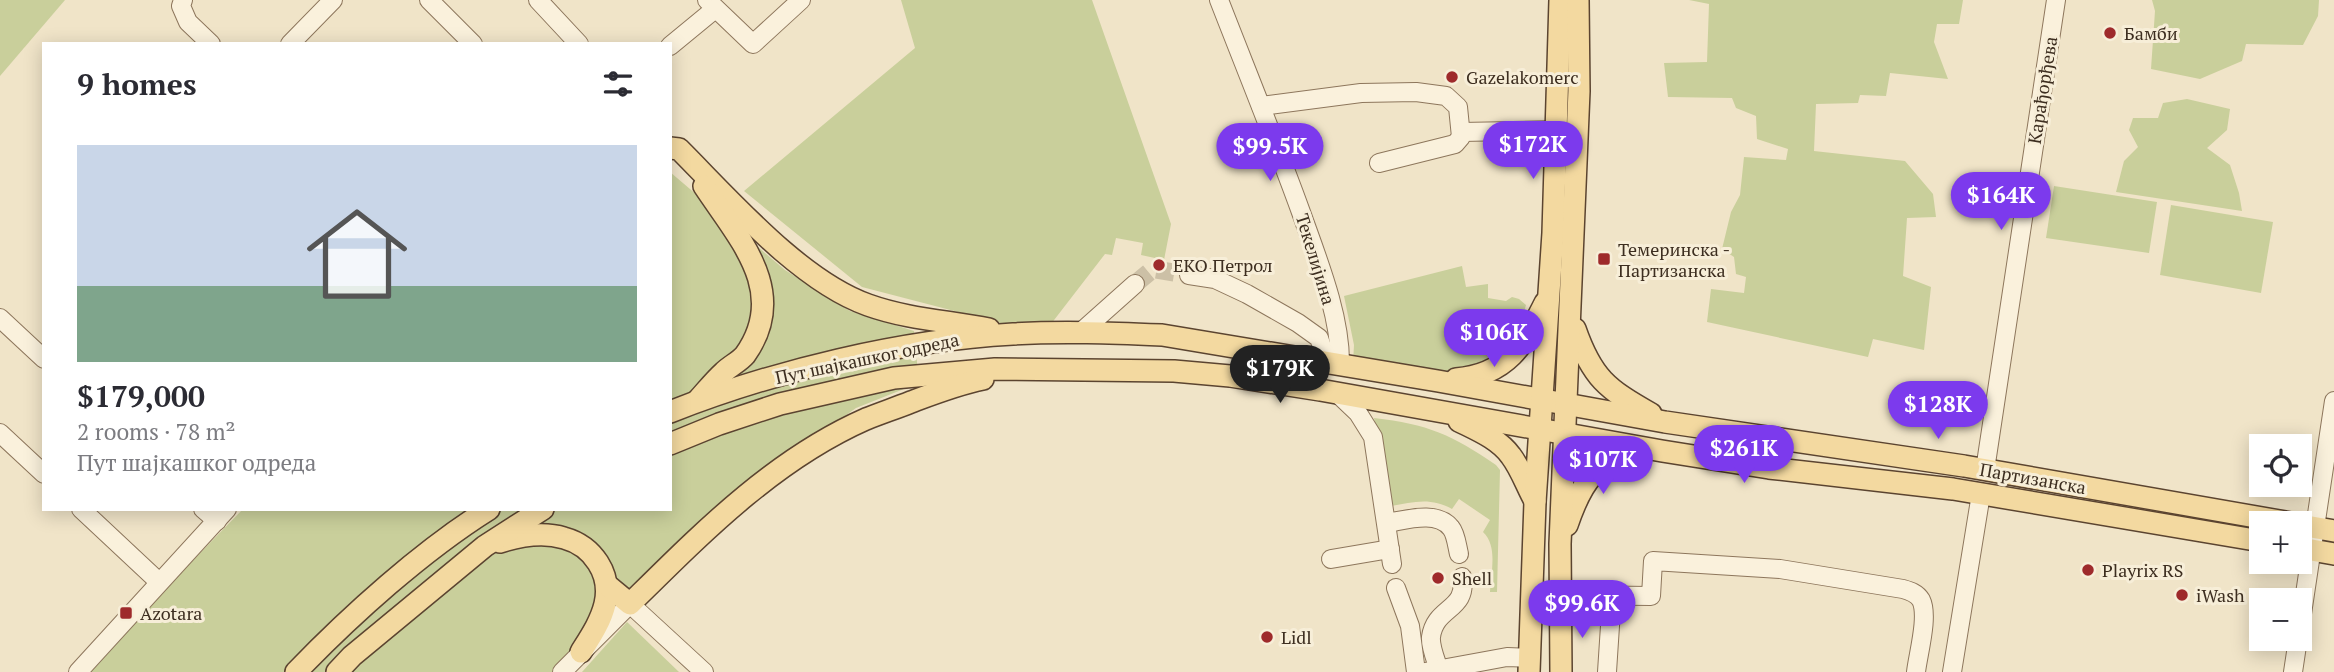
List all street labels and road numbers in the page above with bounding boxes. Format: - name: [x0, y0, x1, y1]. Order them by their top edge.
- street label: Карађорђева: [2022, 35, 2062, 145]
- street label: Текелијина: [1291, 210, 1341, 308]
- street label: Пут шајкашког одреда: [773, 327, 961, 389]
- street label: Партизанска: [1978, 457, 2088, 499]

